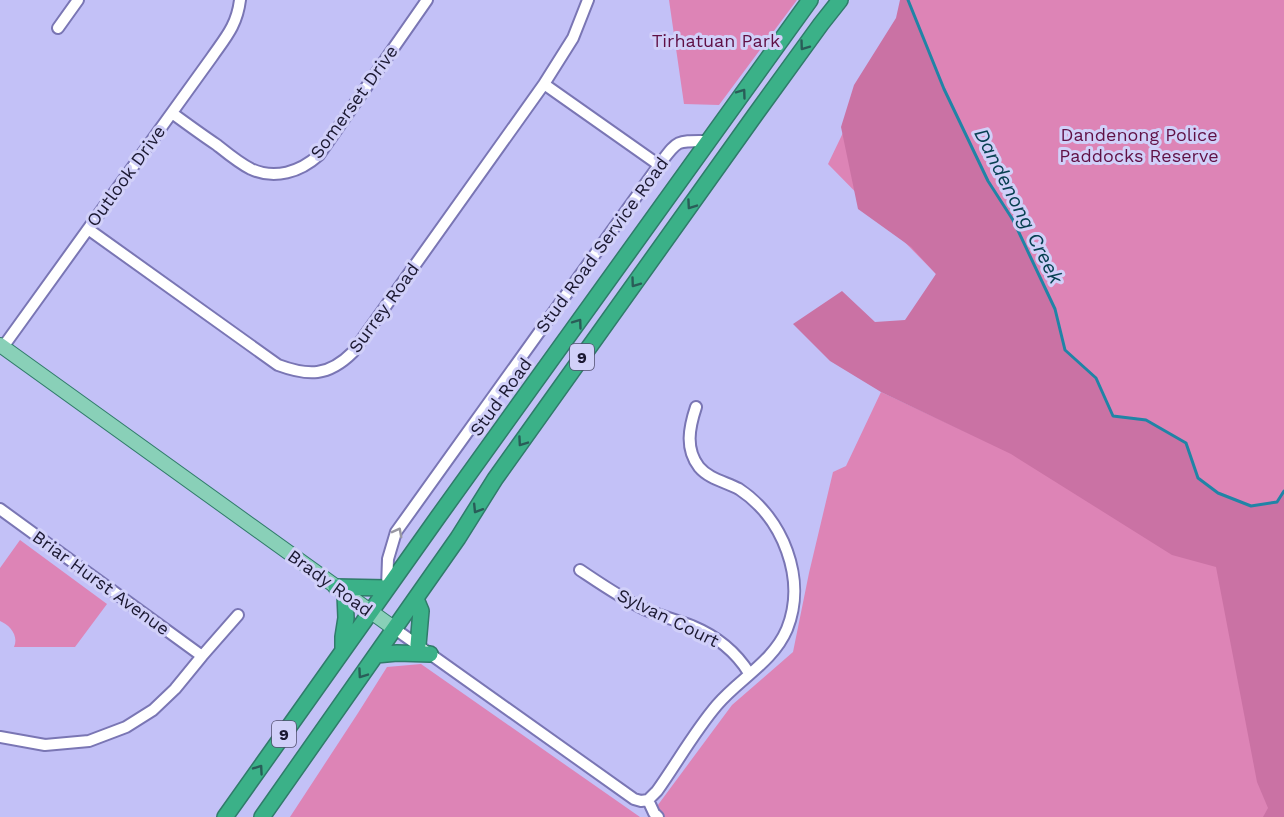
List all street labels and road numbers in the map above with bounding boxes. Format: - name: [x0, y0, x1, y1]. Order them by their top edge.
- street label: Somerset Drive: [305, 41, 402, 162]
- street label: Outlook Drive: [82, 121, 169, 230]
- street label: Stud Road Service Road: [531, 153, 672, 336]
- street label: Surrey Road: [344, 259, 423, 357]
- road number: 9: [570, 344, 594, 370]
- street label: Stud Road: [465, 353, 536, 440]
- street label: Briar Hurst Avenue: [29, 526, 174, 639]
- street label: Brady Road: [284, 545, 377, 620]
- street label: Sylvan Court: [614, 584, 723, 651]
- road number: 9: [272, 721, 296, 747]

